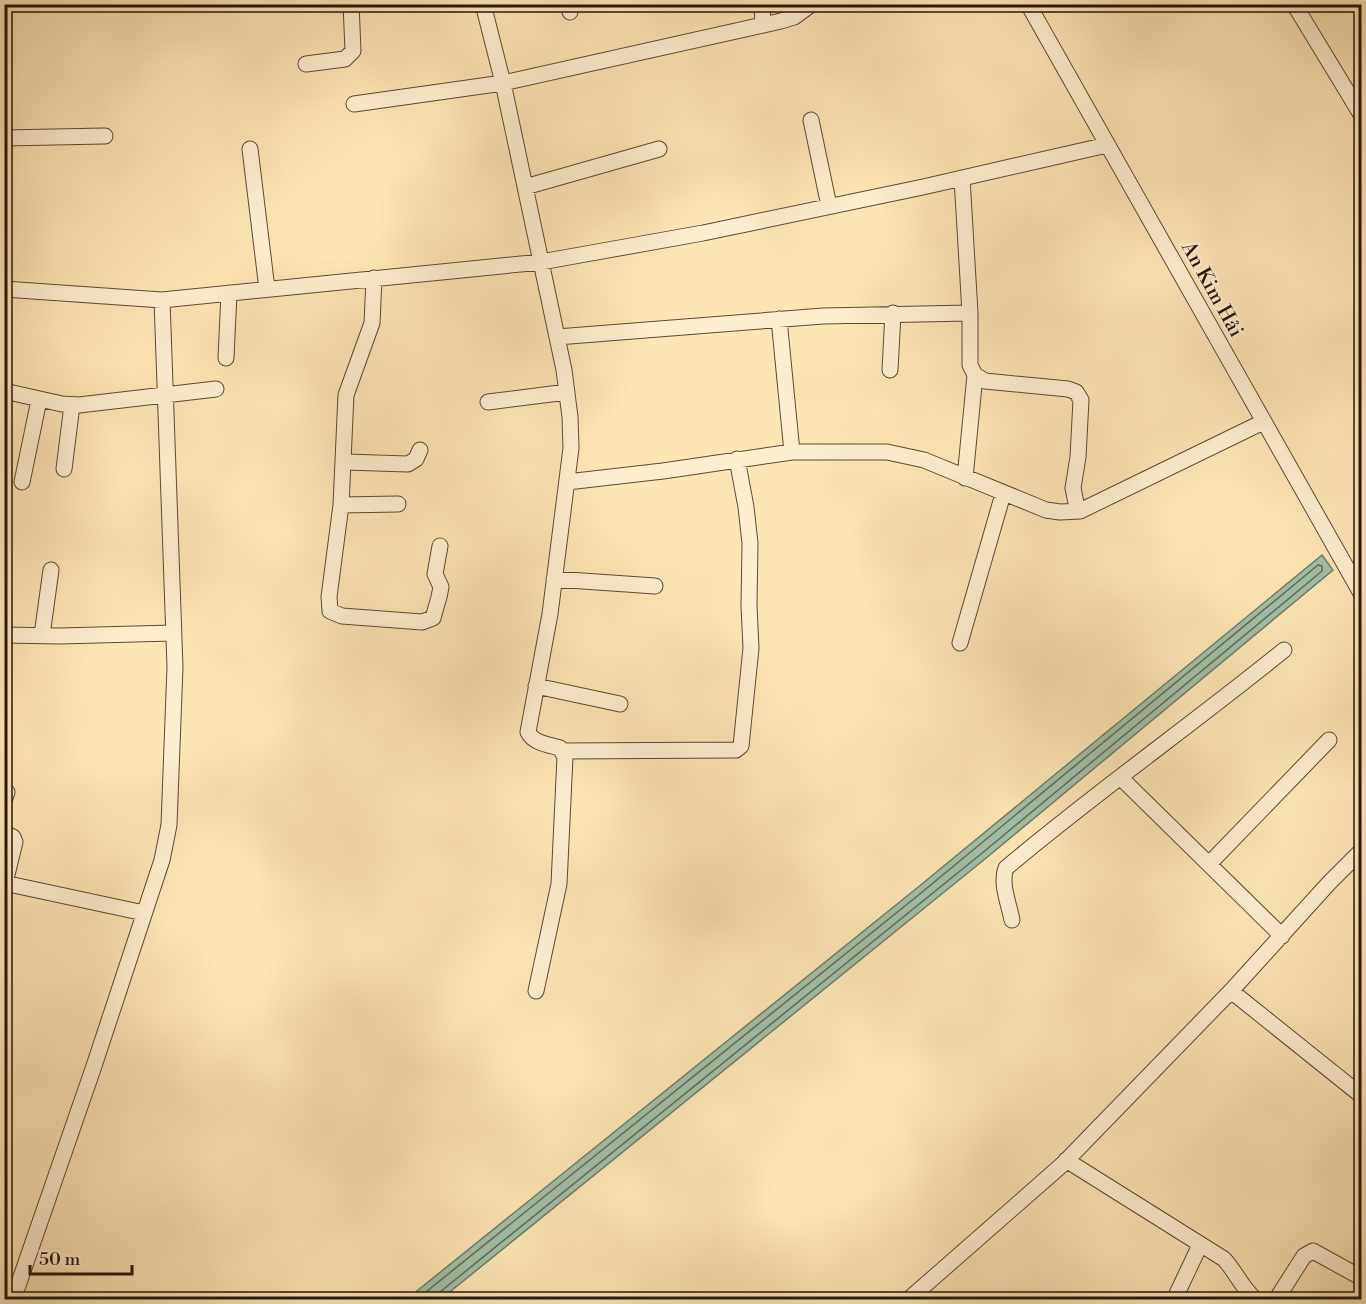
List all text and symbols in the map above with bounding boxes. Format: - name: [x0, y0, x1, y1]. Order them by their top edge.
- street label: An Kim Hải: [1175, 237, 1248, 342]
- scale bar: [30, 1238, 132, 1276]
- text: 50 m: [39, 1248, 81, 1271]

